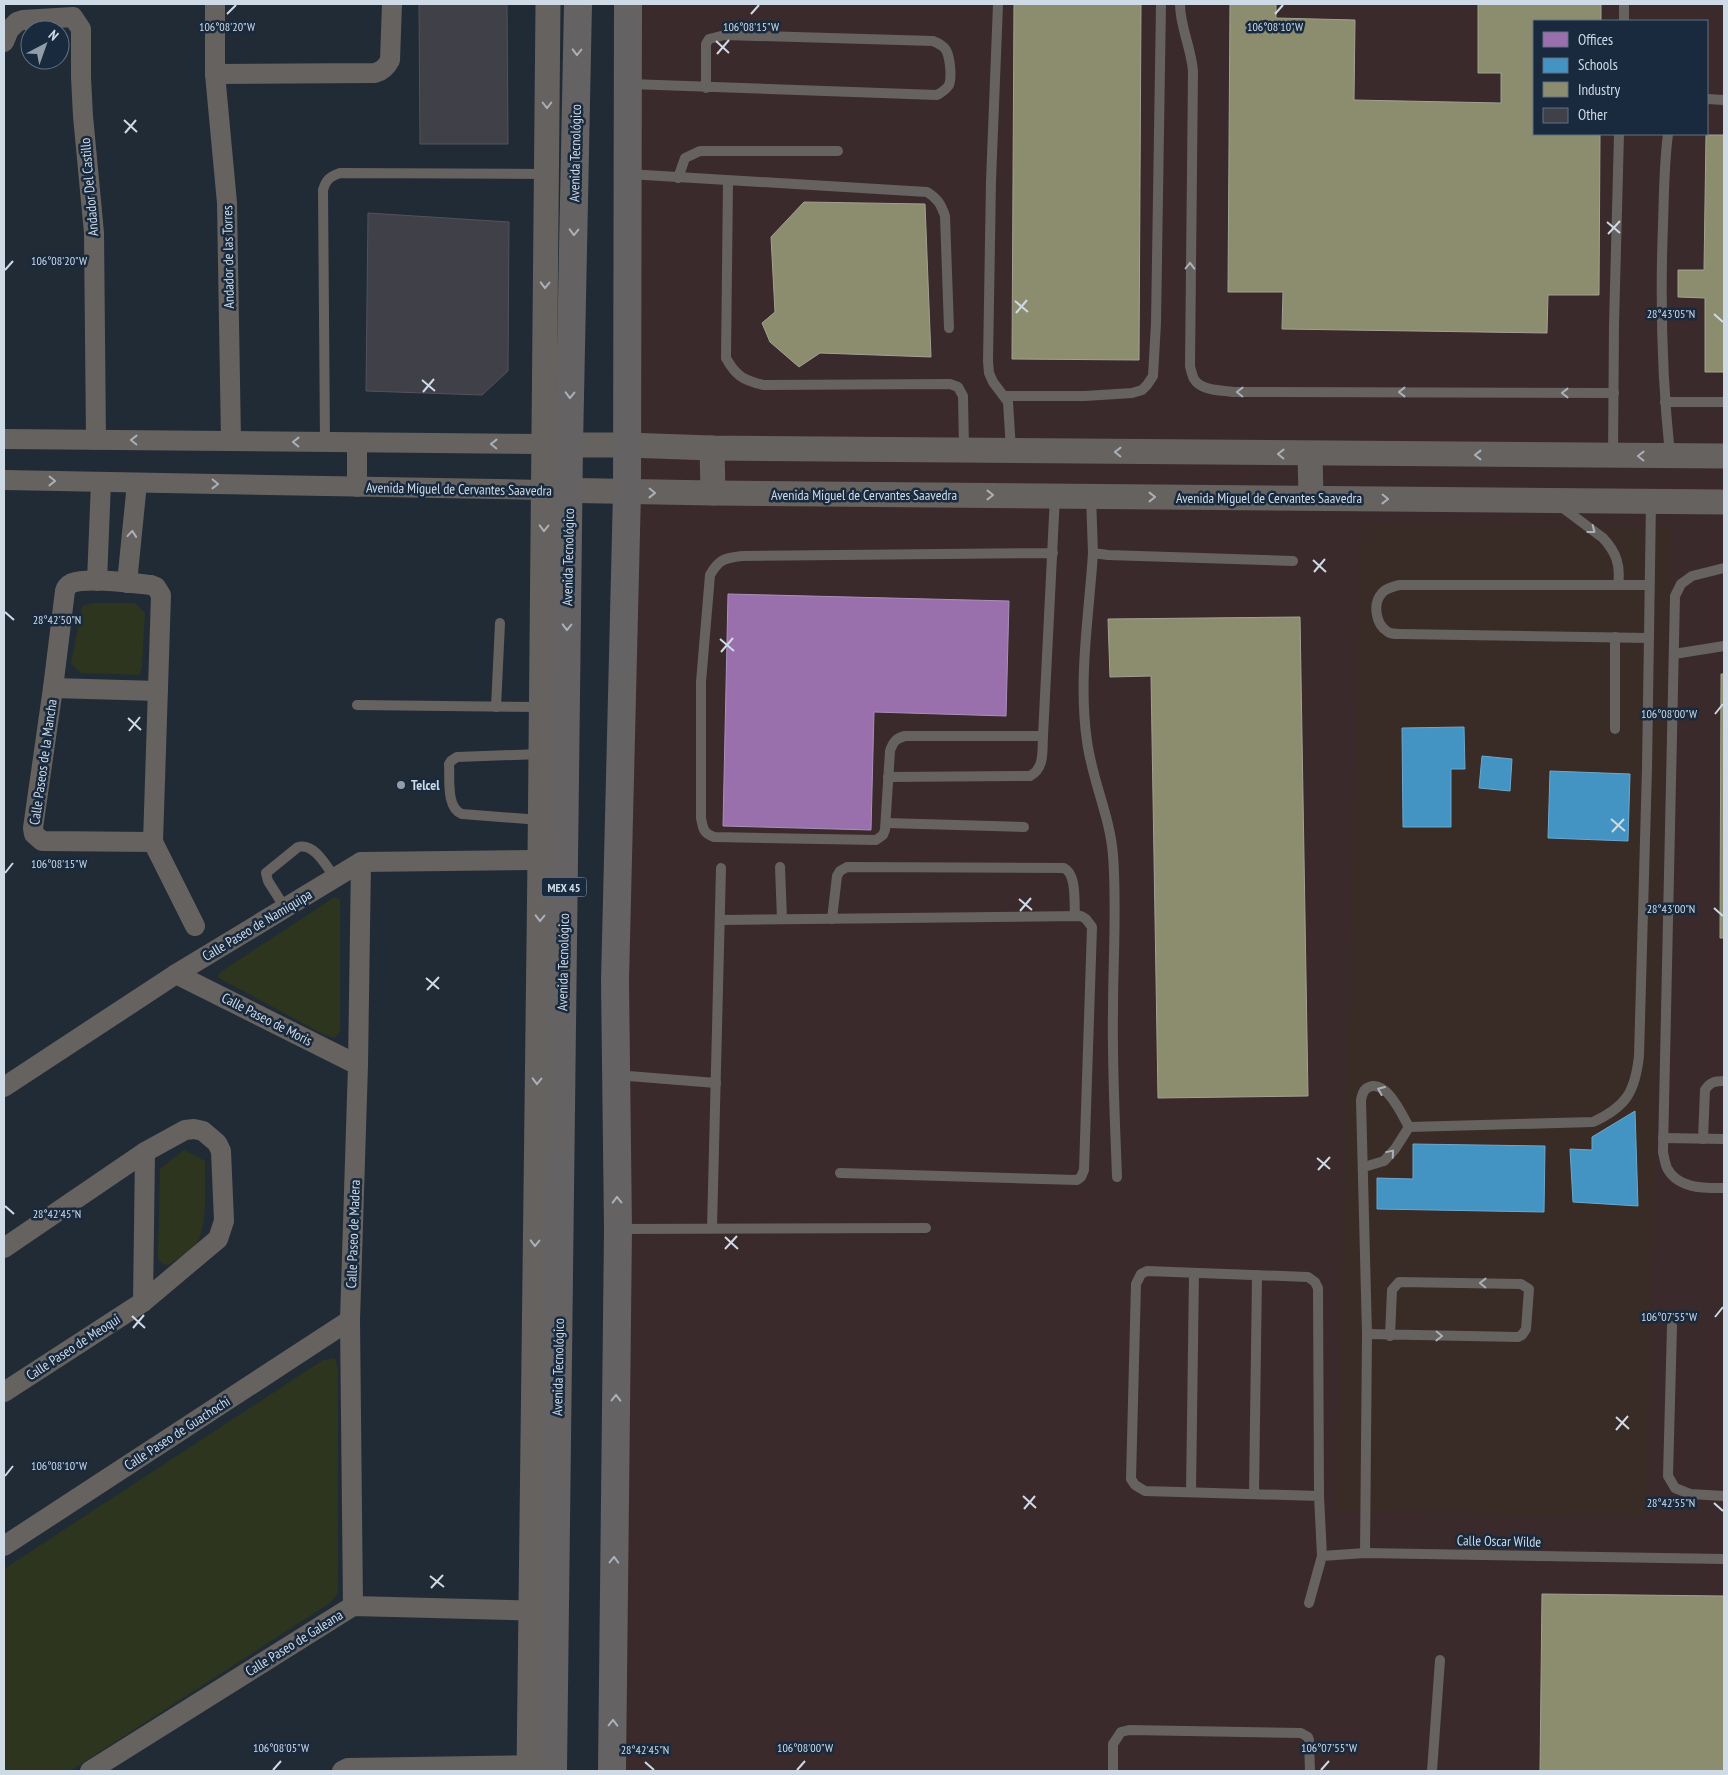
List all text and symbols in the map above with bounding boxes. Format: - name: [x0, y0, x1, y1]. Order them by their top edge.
- text: 106°08'20"W: [199, 19, 255, 34]
- text: 106°08'15"W: [723, 19, 779, 34]
- text: 106°08'10"W: [1247, 19, 1303, 34]
- north arrow: [20, 20, 70, 70]
- legend: [1533, 20, 1708, 135]
- text: N: [45, 26, 62, 44]
- text: Offices: [1578, 30, 1613, 49]
- one-way arrow: [572, 49, 582, 57]
- text: Schools: [1578, 55, 1618, 74]
- text: Industry: [1578, 80, 1620, 99]
- one-way arrow: [542, 102, 552, 109]
- street label: Avenida Tecnológico: [565, 104, 585, 202]
- text: Other: [1578, 105, 1608, 124]
- street label: Andador Del Castillo: [76, 137, 102, 237]
- street label: Andador de las Torres: [218, 205, 238, 309]
- one-way arrow: [569, 229, 579, 237]
- text: 106°08'20"W: [31, 253, 87, 268]
- one-way arrow: [1185, 262, 1195, 270]
- one-way arrow: [540, 282, 550, 289]
- text: 28°43'05"N: [1647, 306, 1695, 321]
- one-way arrow: [1236, 387, 1244, 397]
- one-way arrow: [1398, 387, 1406, 397]
- one-way arrow: [1561, 388, 1568, 398]
- one-way arrow: [565, 392, 575, 399]
- one-way arrow: [130, 435, 138, 445]
- one-way arrow: [292, 437, 300, 447]
- one-way arrow: [490, 439, 498, 449]
- one-way arrow: [1114, 447, 1122, 457]
- one-way arrow: [1276, 449, 1284, 459]
- one-way arrow: [1474, 450, 1482, 460]
- one-way arrow: [1636, 451, 1644, 461]
- one-way arrow: [49, 476, 57, 486]
- street label: Avenida Miguel de Cervantes Saavedra: [366, 478, 552, 500]
- one-way arrow: [212, 479, 219, 489]
- street label: Avenida Miguel de Cervantes Saavedra: [771, 486, 957, 504]
- one-way arrow: [648, 488, 656, 498]
- street label: Avenida Miguel de Cervantes Saavedra: [1176, 489, 1362, 507]
- one-way arrow: [986, 490, 994, 501]
- one-way arrow: [1148, 492, 1156, 502]
- one-way arrow: [1381, 494, 1389, 504]
- street label: Avenida Tecnológico: [558, 508, 578, 606]
- one-way arrow: [538, 524, 549, 532]
- one-way arrow: [1586, 524, 1596, 533]
- one-way arrow: [126, 530, 137, 538]
- text: 28°42'50"N: [33, 612, 81, 627]
- one-way arrow: [562, 624, 572, 632]
- street label: Calle Paseos de la Mancha: [25, 698, 61, 826]
- text: 106°08'00"W: [1641, 706, 1697, 721]
- place label: Telcel: [411, 776, 440, 794]
- marker: Telcel: [395, 779, 407, 791]
- text: 106°08'15"W: [31, 856, 87, 871]
- road number: MEX 45: [542, 878, 586, 896]
- street label: Calle Paseo de Namiquipa: [199, 885, 315, 965]
- text: 28°43'00"N: [1647, 901, 1695, 916]
- street label: Avenida Tecnológico: [553, 913, 573, 1011]
- one-way arrow: [535, 914, 545, 922]
- street label: Calle Paseo de Moris: [219, 988, 316, 1050]
- one-way arrow: [532, 1077, 543, 1085]
- one-way arrow: [1377, 1085, 1386, 1096]
- one-way arrow: [1386, 1150, 1395, 1159]
- street label: Calle Paseo de Madera: [342, 1179, 364, 1289]
- one-way arrow: [612, 1196, 622, 1204]
- text: 28°42'45"N: [33, 1206, 81, 1221]
- one-way arrow: [530, 1240, 540, 1247]
- one-way arrow: [1478, 1278, 1486, 1288]
- text: 106°07'55"W: [1641, 1309, 1697, 1324]
- street label: Calle Paseo de Meoqui: [23, 1310, 123, 1384]
- street label: Avenida Tecnológico: [548, 1318, 568, 1416]
- one-way arrow: [1435, 1331, 1443, 1341]
- street label: Calle Paseo de Guachochi: [121, 1392, 233, 1474]
- one-way arrow: [611, 1393, 621, 1401]
- text: 106°08'10"W: [31, 1458, 87, 1473]
- text: 28°42'55"N: [1647, 1495, 1695, 1510]
- street label: Calle Oscar Wilde: [1457, 1531, 1541, 1551]
- one-way arrow: [609, 1556, 619, 1564]
- street label: Calle Paseo de Galeana: [242, 1606, 346, 1680]
- one-way arrow: [608, 1718, 618, 1726]
- text: 106°08'05"W: [253, 1740, 309, 1755]
- text: 106°08'00"W: [777, 1740, 833, 1755]
- text: 106°07'55"W: [1301, 1740, 1357, 1755]
- text: 28°42'45"N: [621, 1742, 669, 1757]

